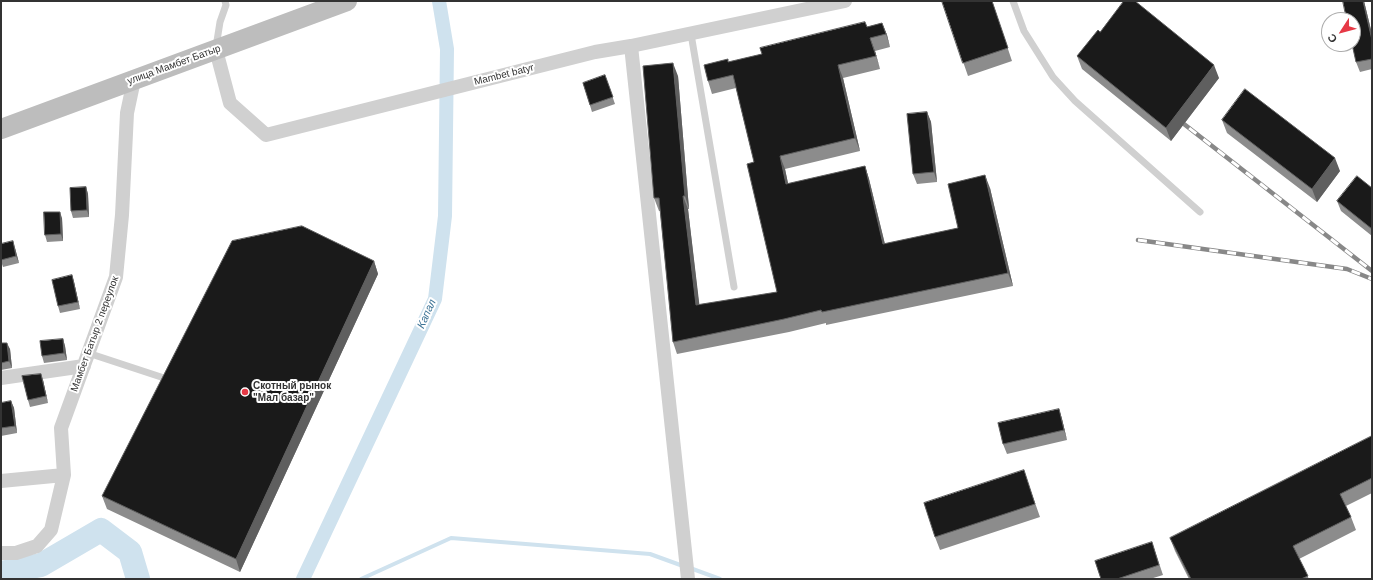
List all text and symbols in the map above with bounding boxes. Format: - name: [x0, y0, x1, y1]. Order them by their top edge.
- north arrow: [1321, 12, 1361, 52]
- text: С: [1325, 32, 1339, 45]
- street label: улица Мамбет Батыр: [126, 43, 222, 87]
- street label: Mambet batyr: [473, 62, 535, 88]
- street label: Мамбет Батыр 2 переулок: [69, 275, 121, 393]
- water label: Капал: [415, 297, 439, 331]
- place label: Скотный рынок "Мал базар": [253, 380, 331, 404]
- marker: Скотный рынок "Мал базар": [240, 387, 250, 397]

